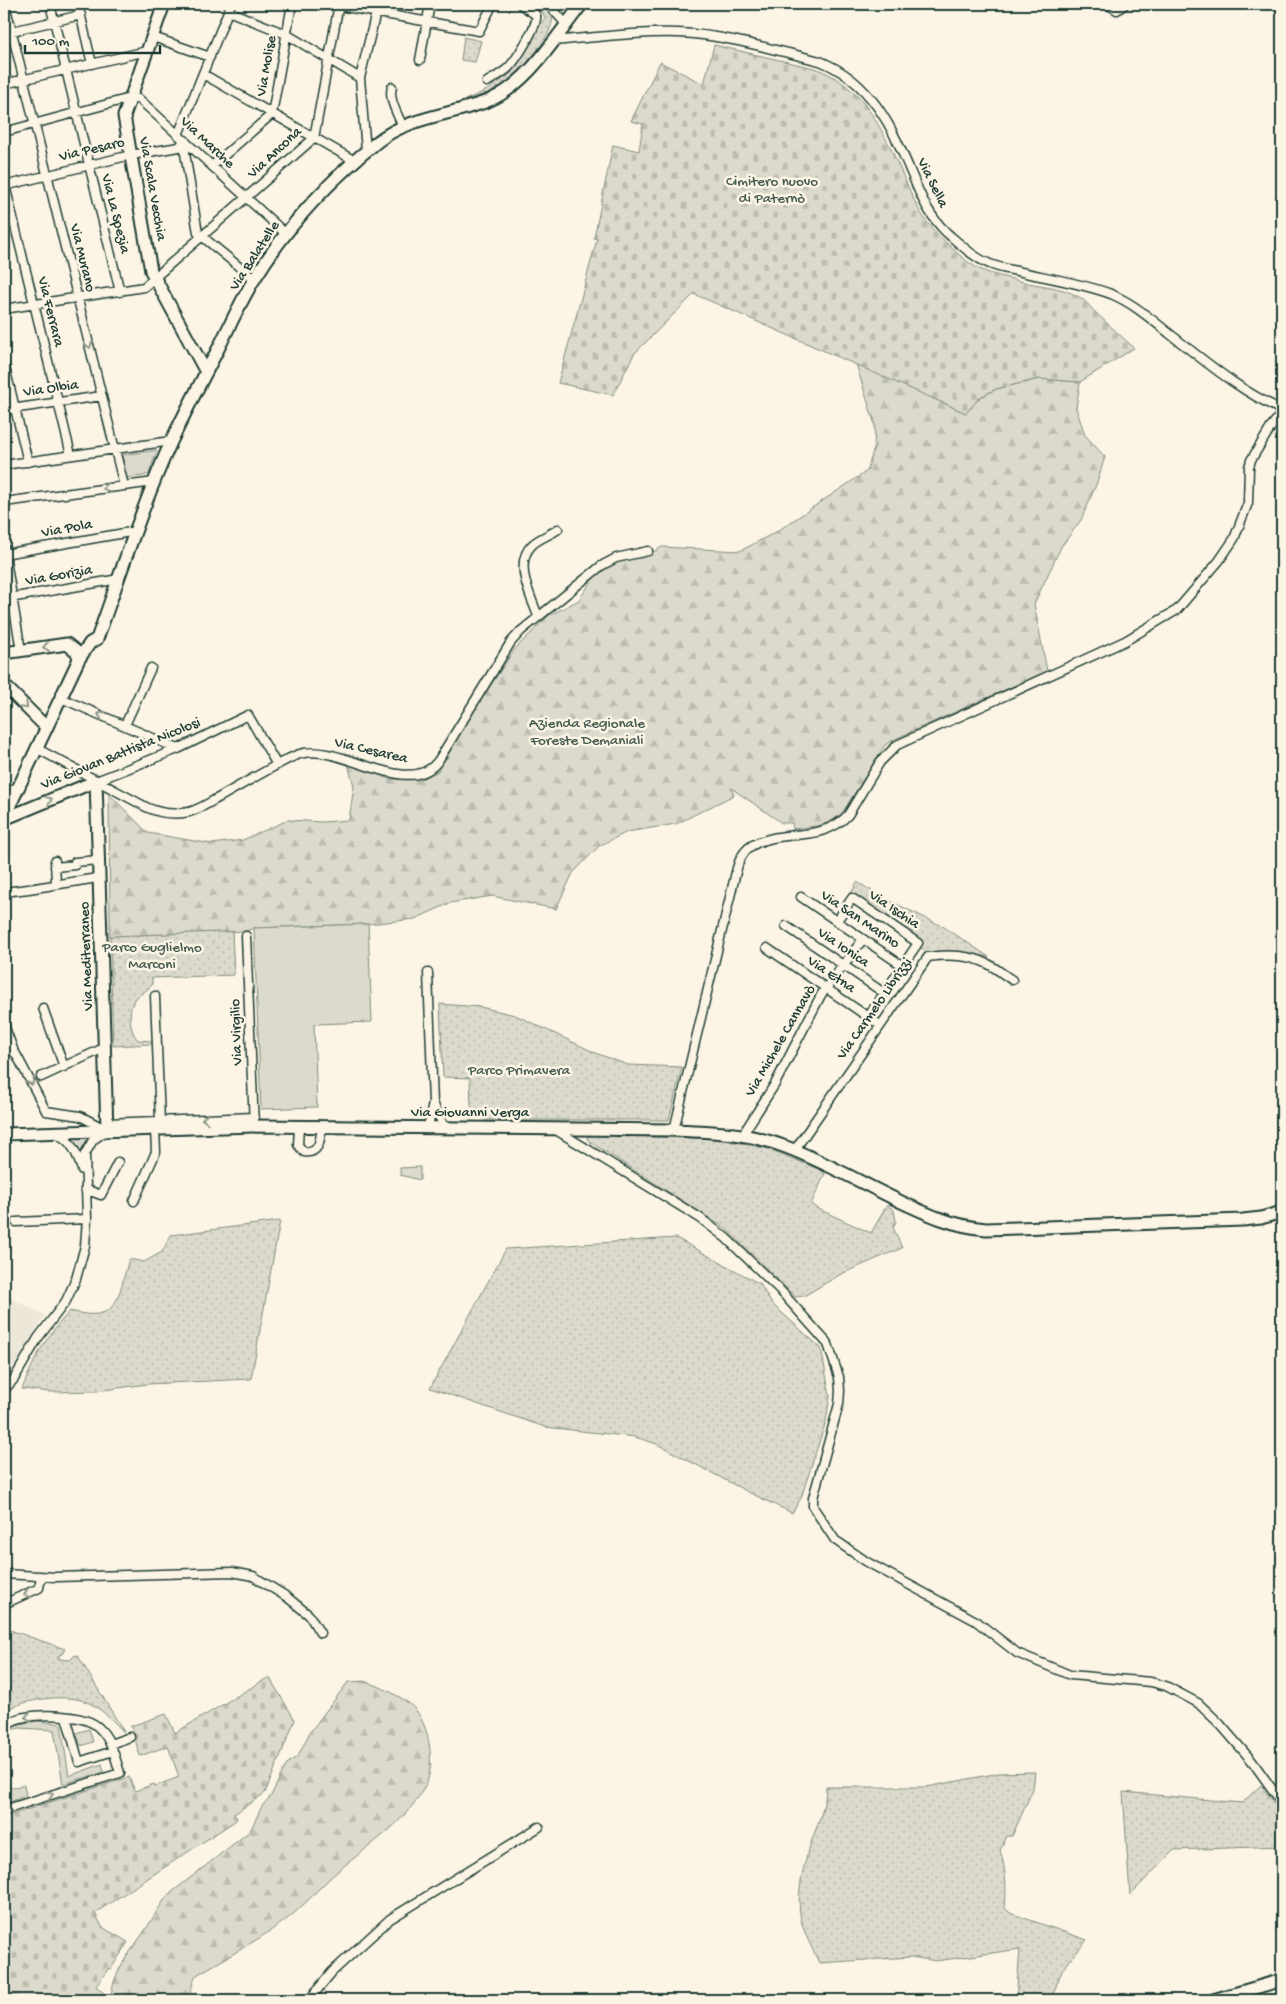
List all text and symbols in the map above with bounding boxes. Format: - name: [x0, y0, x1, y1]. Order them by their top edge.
- scale bar: [25, 22, 160, 54]
- text: 100 m: [31, 33, 70, 51]
- street label: Via Molise: [253, 34, 281, 99]
- street label: Via Marche: [175, 112, 238, 173]
- street label: Via Ancona: [243, 123, 306, 183]
- street label: Via Pesaro: [57, 134, 127, 166]
- street label: Via Scala Vecchia: [134, 135, 170, 243]
- street label: Via Sella: [912, 154, 952, 211]
- street label: Via La Spezia: [96, 171, 134, 256]
- park label: Cimitero nuovo di Paternò: [726, 173, 818, 208]
- street label: Via Balatelle: [225, 218, 284, 295]
- street label: Via Murano: [65, 221, 99, 294]
- street label: Via Ferrara: [32, 274, 68, 350]
- one-way arrow: [83, 341, 94, 350]
- street label: Via Olbia: [21, 376, 80, 402]
- one-way arrow: [102, 482, 110, 493]
- street label: Via Pola: [39, 516, 94, 542]
- street label: Via Gorizia: [23, 561, 94, 591]
- one-way arrow: [41, 641, 49, 652]
- one-way arrow: [19, 700, 28, 709]
- one-way arrow: [97, 711, 106, 722]
- street label: Via Giovan Battista Nicolosi: [38, 714, 203, 795]
- park label: Azienda Regionale Foreste Demaniali: [529, 715, 645, 750]
- street label: Via Cesarea: [332, 734, 410, 768]
- one-way arrow: [44, 796, 53, 807]
- street label: Via San Marino: [816, 886, 903, 953]
- street label: Via Ischia: [864, 886, 923, 934]
- street label: Via Mediterraneo: [76, 901, 98, 1012]
- street label: Via Ionica: [813, 924, 873, 972]
- park label: Parco Guglielmo Marconi: [101, 939, 202, 974]
- street label: Via Etna: [803, 952, 859, 998]
- street label: Via Carmelo Librizzi: [833, 955, 917, 1064]
- street label: Via Michele Cannavò: [741, 982, 820, 1101]
- street label: Via Virgilio: [227, 998, 247, 1067]
- park label: Parco Primavera: [467, 1062, 571, 1080]
- one-way arrow: [25, 1077, 35, 1086]
- street label: Via Giovanni Verga: [410, 1104, 530, 1122]
- one-way arrow: [201, 1113, 209, 1124]
- one-way arrow: [23, 1588, 32, 1598]
- one-way arrow: [24, 1711, 32, 1722]
- one-way arrow: [45, 1791, 54, 1801]

